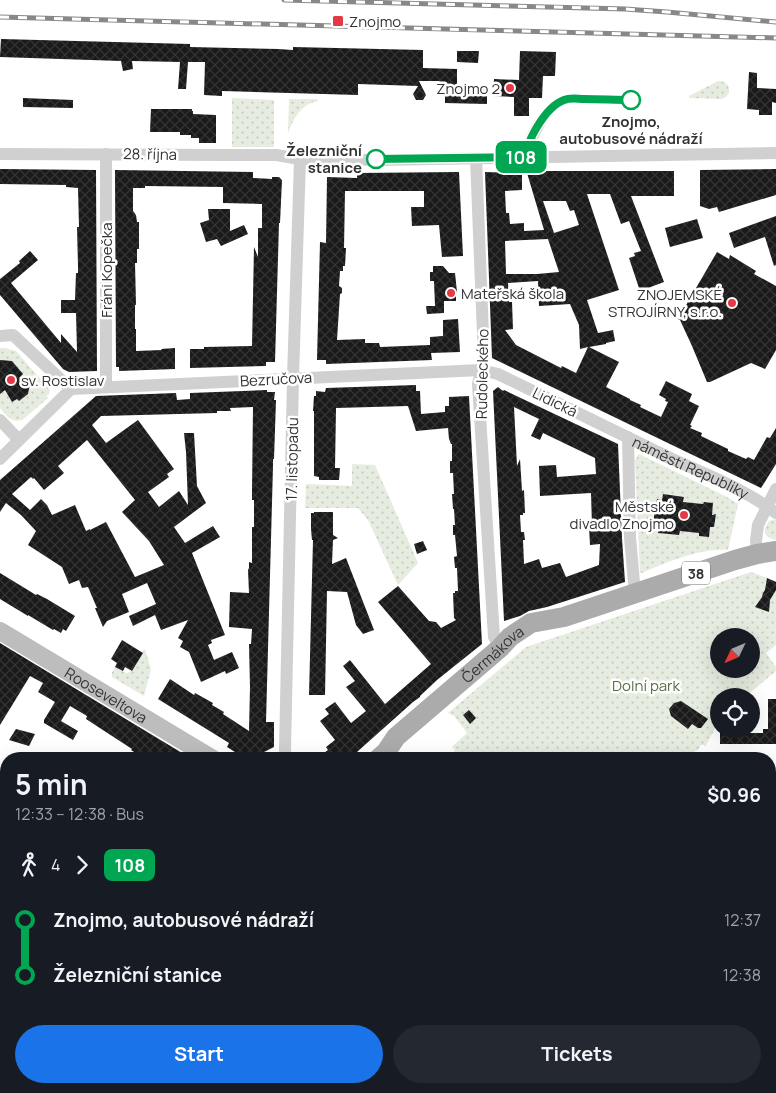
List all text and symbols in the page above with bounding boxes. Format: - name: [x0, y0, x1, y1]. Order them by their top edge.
- place label: Znojmo: [349, 11, 401, 32]
- marker: Znojmo: [331, 14, 345, 28]
- place label: Znojmo 2: [436, 78, 500, 99]
- marker: Znojmo 2: [504, 82, 516, 94]
- marker: Znojmo, autobusové nádraží: [621, 90, 641, 110]
- place label: Znojmo, autobusové nádraží: [559, 111, 703, 149]
- place label: Železniční stanice: [286, 140, 362, 178]
- line badge: 108: [492, 141, 550, 173]
- street label: 28. října: [123, 143, 177, 165]
- text: 108: [506, 145, 536, 169]
- marker: Železniční stanice: [366, 149, 386, 169]
- street label: Fráni Kopečka: [96, 222, 117, 318]
- place label: Mateřská škola: [461, 283, 564, 304]
- place label: ZNOJEMSKÉ STROJÍRNY, s.r.o.: [608, 284, 722, 322]
- marker: Mateřská škola: [445, 287, 457, 299]
- marker: ZNOJEMSKÉ STROJÍRNY, s.r.o.: [726, 297, 738, 309]
- street label: Rudoleckého: [471, 329, 493, 419]
- street label: Bezručova: [239, 367, 313, 391]
- place label: sv. Rostislav: [21, 370, 105, 391]
- marker: sv. Rostislav: [5, 374, 17, 386]
- street label: Lidická: [529, 382, 581, 422]
- street label: 17. listopadu: [281, 417, 303, 501]
- street label: náměstí Republiky: [629, 431, 753, 504]
- place label: Městské divadlo Znojmo: [570, 496, 674, 534]
- marker: Městské divadlo Znojmo: [678, 509, 690, 521]
- road number: 38: [682, 562, 710, 584]
- street label: Čermákova: [457, 620, 528, 687]
- north arrow: [710, 628, 760, 678]
- map controls: [710, 628, 760, 738]
- street label: Rooseveltova: [61, 662, 152, 728]
- park label: Dolní park: [612, 675, 681, 696]
- button: locate: [710, 688, 760, 738]
- text: 5 min: [15, 765, 88, 803]
- text: $0.96: [707, 782, 761, 808]
- text: 12:33 – 12:38 · Bus: [15, 803, 144, 825]
- icon: walk: [15, 851, 43, 879]
- icon: forward: [68, 851, 96, 879]
- text: 108: [114, 853, 145, 877]
- text: 4: [51, 854, 60, 876]
- text: Znojmo, autobusové nádraží: [53, 907, 314, 933]
- text: 12:37: [724, 909, 761, 931]
- text: Železniční stanice: [53, 962, 222, 988]
- text: 12:38: [723, 964, 761, 986]
- button: Start: [15, 1025, 383, 1083]
- button: Tickets: [393, 1025, 761, 1083]

